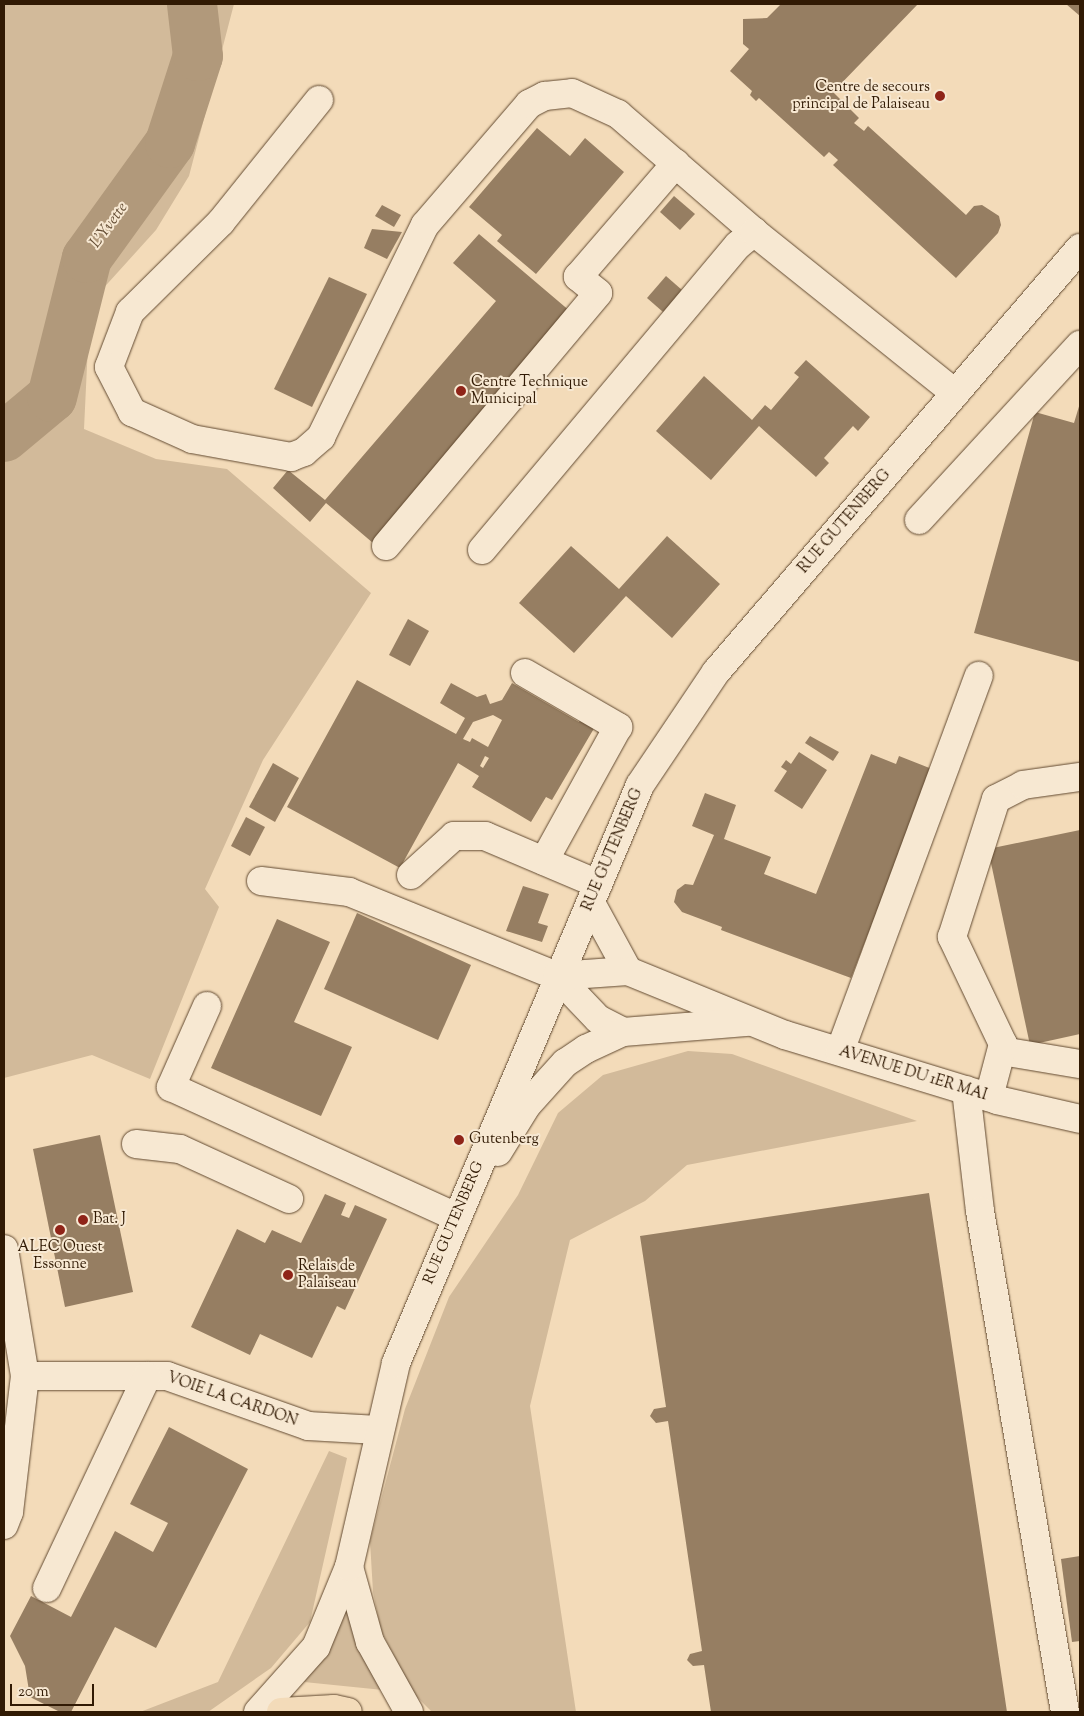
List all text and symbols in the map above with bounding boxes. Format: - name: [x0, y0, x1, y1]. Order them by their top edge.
- place label: Centre de secours principal de Palaiseau: [792, 78, 930, 113]
- marker: Centre de secours principal de Palaiseau: [934, 90, 946, 102]
- water label: L'Yvette: [87, 199, 133, 253]
- place label: Centre Technique Municipal: [471, 373, 588, 408]
- marker: Centre Technique Municipal: [455, 385, 467, 397]
- street label: RUE GUTENBERG: [795, 466, 895, 578]
- street label: RUE GUTENBERG: [579, 786, 647, 914]
- street label: AVENUE DU 1ER MAI: [837, 1043, 989, 1105]
- place label: Gutenberg: [469, 1131, 539, 1149]
- marker: Gutenberg: [453, 1134, 465, 1146]
- street label: RUE GUTENBERG: [420, 1159, 488, 1287]
- place label: Bat. J: [93, 1211, 126, 1229]
- marker: Bat. J: [77, 1214, 89, 1226]
- marker: ALEC Ouest Essonne: [54, 1224, 66, 1236]
- place label: ALEC Ouest Essonne: [17, 1238, 103, 1273]
- place label: Relais de Palaiseau: [298, 1257, 357, 1292]
- marker: Relais de Palaiseau: [282, 1269, 294, 1281]
- street label: VOIE LA CARDON: [164, 1369, 300, 1431]
- scale bar: [12, 1674, 96, 1706]
- text: 20 m: [18, 1682, 49, 1703]

